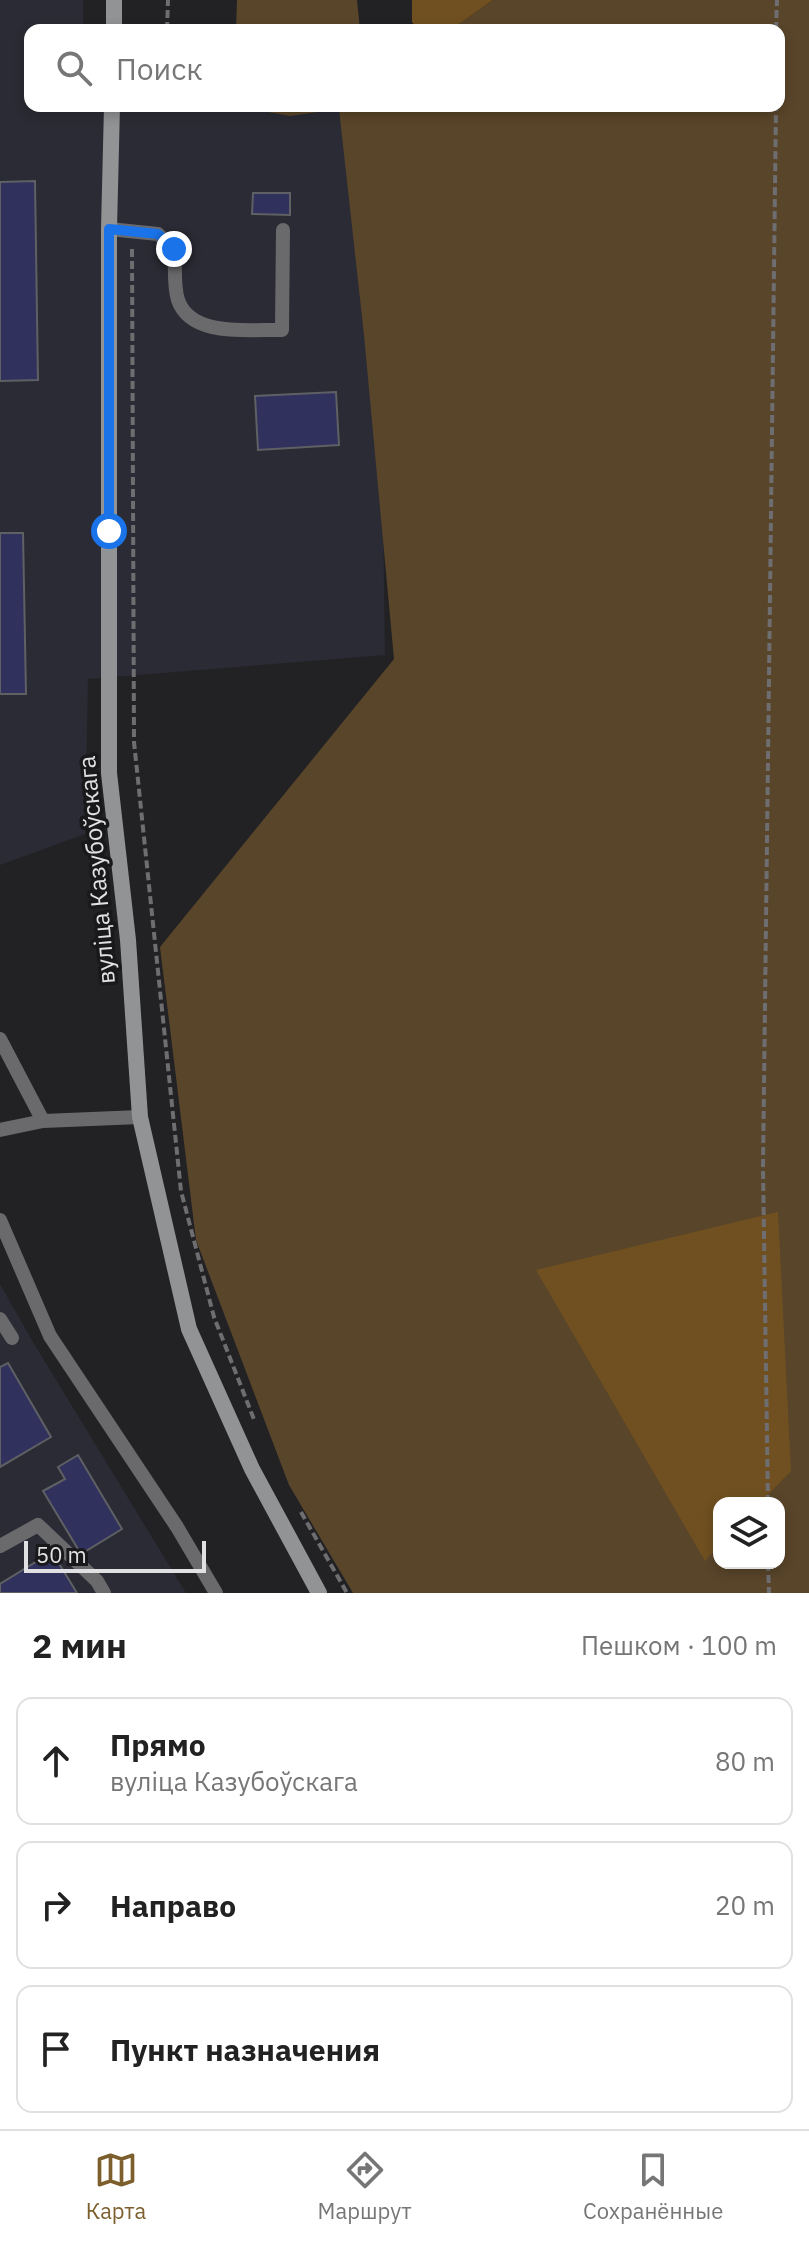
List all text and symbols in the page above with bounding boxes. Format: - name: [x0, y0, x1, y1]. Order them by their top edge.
- search box: [24, 24, 785, 112]
- icon: search: [52, 46, 96, 90]
- text: Поиск: [116, 49, 203, 88]
- route end: [156, 231, 192, 267]
- route start: [91, 513, 127, 549]
- street label: вуліца Казубоўскага: [70, 754, 122, 985]
- map controls: [713, 1497, 785, 1569]
- button: layers: [713, 1497, 785, 1569]
- scale bar: [24, 1537, 206, 1573]
- text: 50 m: [36, 1540, 87, 1569]
- text: 2 мин: [32, 1623, 127, 1667]
- text: Пешком · 100 m: [581, 1628, 777, 1662]
- text: Прямо: [110, 1725, 206, 1764]
- icon: ahead: [34, 1739, 78, 1783]
- text: 80 m: [715, 1744, 775, 1778]
- text: вуліца Казубоўскага: [110, 1764, 358, 1798]
- icon: right: [34, 1883, 78, 1927]
- text: Направо: [110, 1886, 236, 1925]
- text: 20 m: [715, 1888, 775, 1922]
- icon: arrive: [34, 2027, 78, 2071]
- text: Пункт назначения: [110, 2030, 380, 2069]
- tab: Карта: [86, 2148, 146, 2225]
- tab: Маршрут: [318, 2148, 412, 2225]
- tab: Сохранённые: [583, 2148, 723, 2225]

